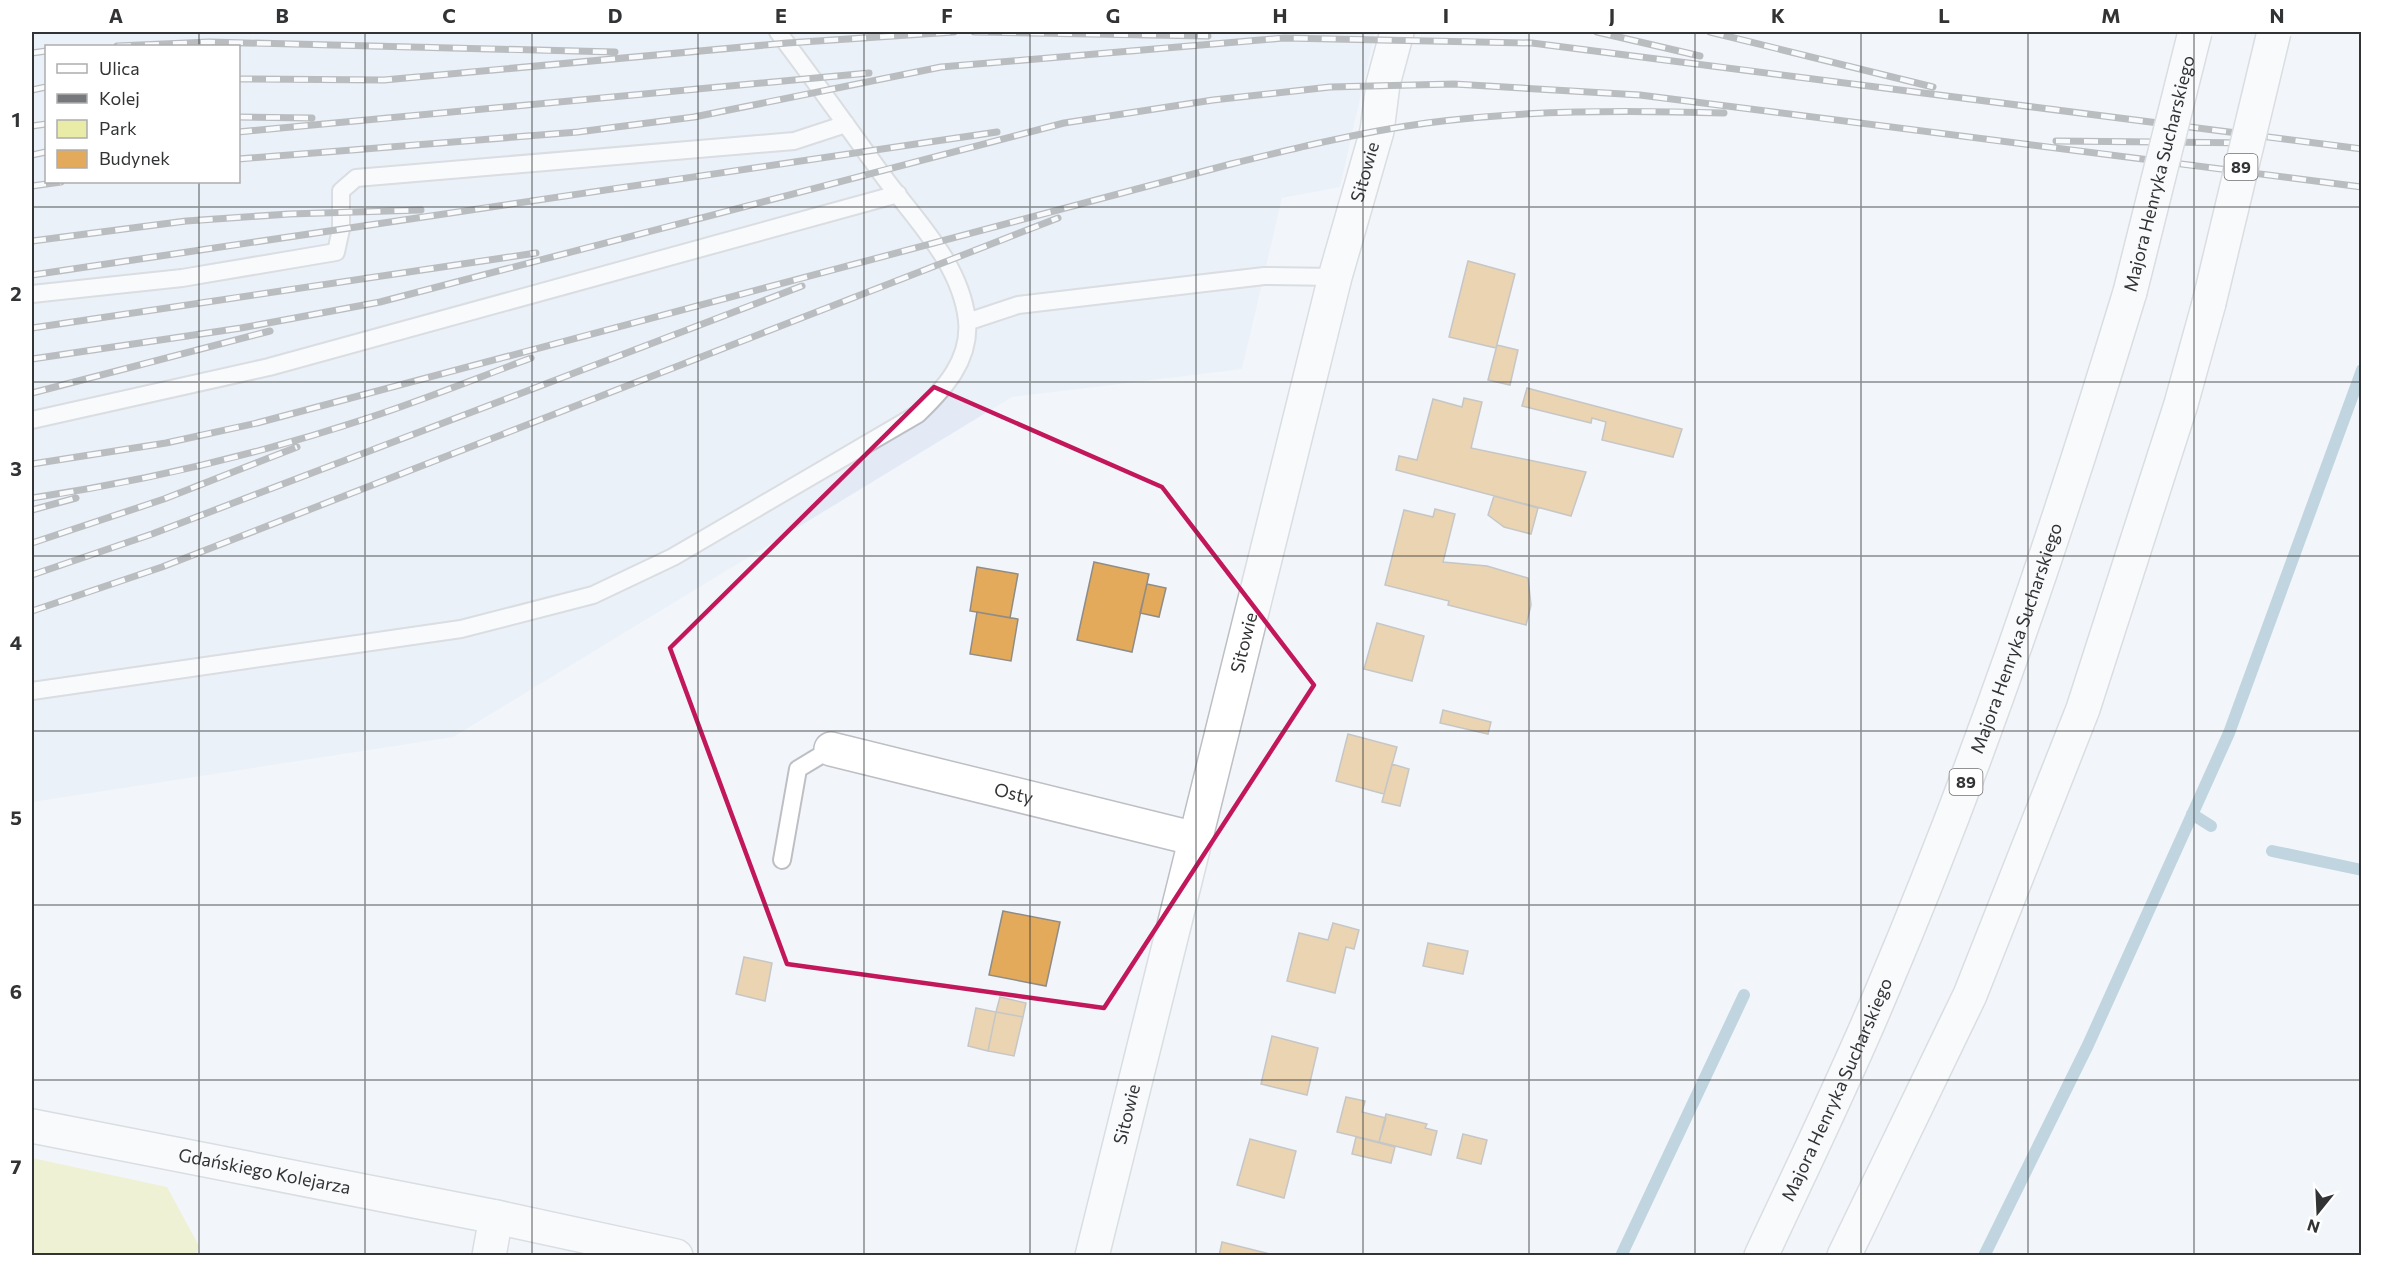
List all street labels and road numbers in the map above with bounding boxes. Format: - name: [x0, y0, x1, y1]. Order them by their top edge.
- street label: Majora Henryka Sucharskiego: [2118, 53, 2199, 294]
- street label: Sitowie: [1345, 139, 1383, 204]
- road number: 89: [2224, 154, 2258, 180]
- street label: Majora Henryka Sucharskiego: [1965, 520, 2066, 756]
- street label: Sitowie: [1225, 610, 1261, 675]
- road number: 89: [1950, 769, 1982, 795]
- street label: Osty: [992, 778, 1036, 808]
- street label: Majora Henryka Sucharskiego: [1776, 974, 1896, 1205]
- street label: Sitowie: [1108, 1082, 1144, 1147]
- street label: Gdańskiego Kolejarza: [177, 1143, 353, 1198]

